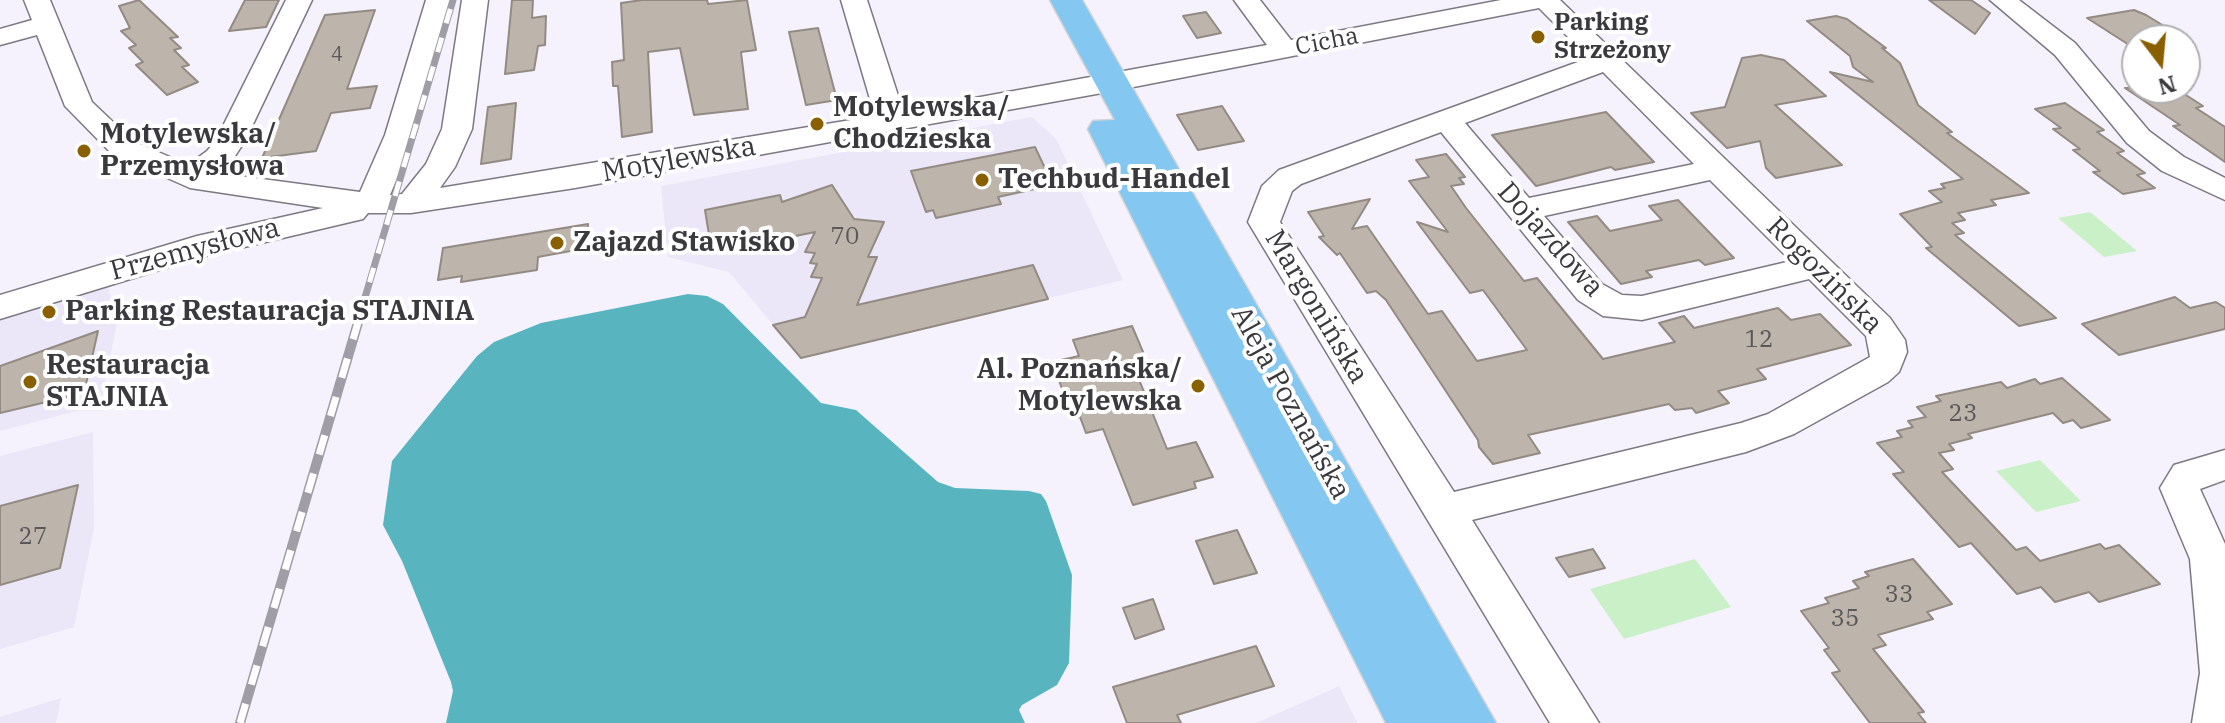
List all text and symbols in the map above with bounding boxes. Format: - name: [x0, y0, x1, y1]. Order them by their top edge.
- place label: Parking Strzeżony: [1554, 9, 1671, 65]
- street label: Cicha: [1293, 22, 1361, 62]
- north arrow: [2121, 24, 2201, 104]
- marker: Parking Strzeżony: [1529, 28, 1547, 46]
- house number: 4: [331, 43, 343, 67]
- text: N: [2155, 69, 2180, 102]
- place label: Motylewska/ Chodzieska: [833, 91, 1009, 157]
- marker: Motylewska/ Chodzieska: [808, 115, 826, 133]
- place label: Motylewska/ Przemysłowa: [100, 118, 284, 184]
- street label: Motylewska: [600, 130, 758, 190]
- marker: Motylewska/ Przemysłowa: [75, 142, 93, 160]
- place label: Techbud-Handel: [998, 163, 1230, 197]
- marker: Techbud-Handel: [973, 171, 991, 189]
- street label: Dojazdowa: [1490, 176, 1610, 304]
- street label: Przemysłowa: [106, 211, 284, 289]
- street label: Rogozińska: [1759, 211, 1889, 341]
- house number: 70: [831, 223, 859, 251]
- street label: Margonińska: [1257, 224, 1375, 390]
- place label: Zajazd Stawisko: [573, 226, 795, 260]
- marker: Zajazd Stawisko: [548, 234, 566, 252]
- place label: Parking Restauracja STAJNIA: [65, 295, 474, 329]
- street label: Aleja Poznańska: [1223, 301, 1357, 505]
- marker: Parking Restauracja STAJNIA: [40, 303, 58, 321]
- house number: 12: [1745, 326, 1773, 354]
- place label: Restauracja STAJNIA: [46, 349, 210, 415]
- place label: Al. Poznańska/ Motylewska: [977, 353, 1182, 419]
- marker: Restauracja STAJNIA: [21, 373, 39, 391]
- marker: Al. Poznańska/ Motylewska: [1189, 377, 1207, 395]
- house number: 23: [1949, 400, 1977, 428]
- house number: 27: [19, 523, 47, 551]
- house number: 33: [1885, 581, 1913, 609]
- house number: 35: [1831, 605, 1859, 633]

